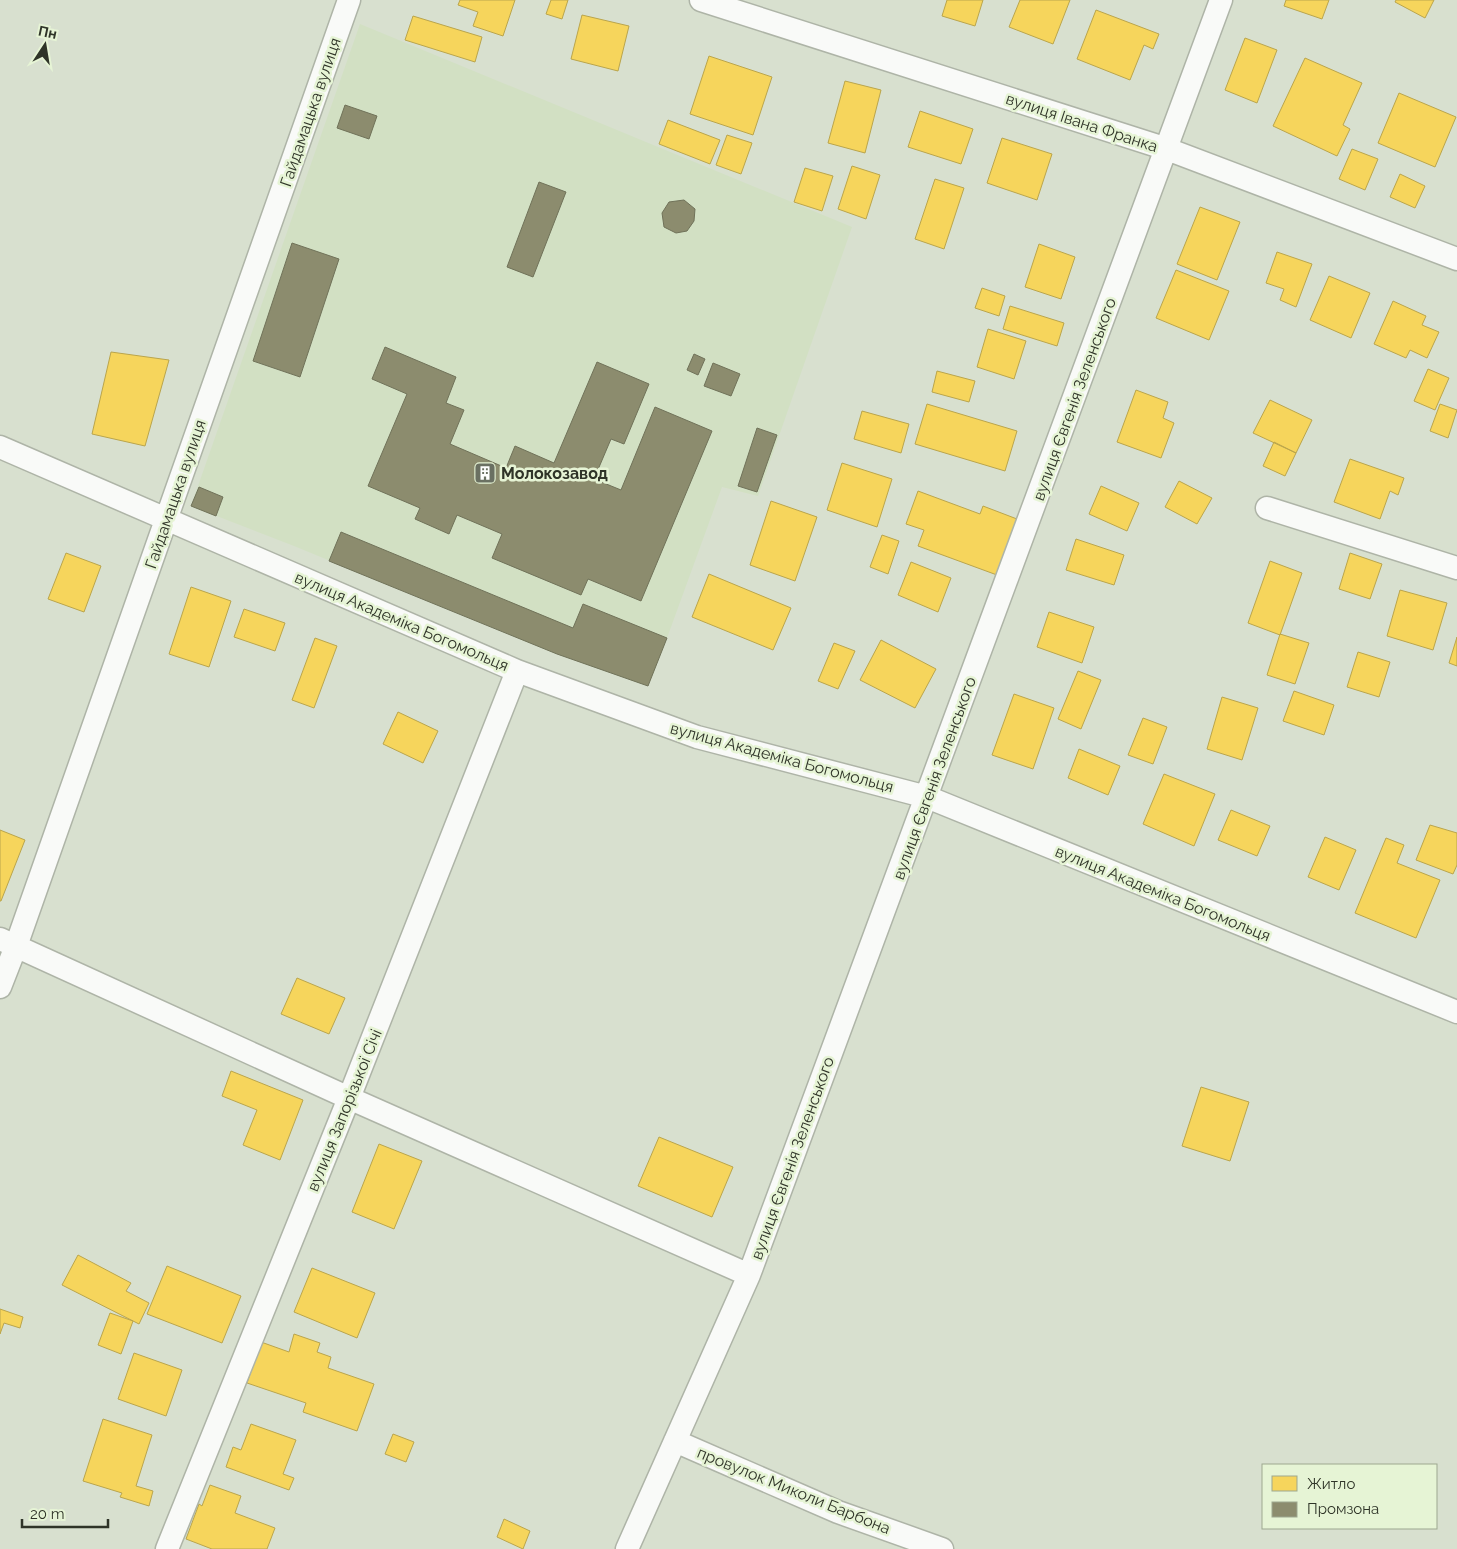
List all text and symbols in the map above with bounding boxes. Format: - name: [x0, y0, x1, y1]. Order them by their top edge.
- north arrow: [20, 20, 70, 70]
- text: Пн: [37, 23, 58, 42]
- street label: Гайдамацька вулиця: [276, 35, 345, 189]
- street label: вулиця Івана Франка: [1003, 89, 1160, 156]
- street label: вулиця Євгенія Зеленського: [1029, 295, 1120, 503]
- street label: Гайдамацька вулиця: [141, 417, 210, 571]
- building icon: Молокозавод: [473, 461, 497, 485]
- place label: Молокозавод: [501, 464, 608, 483]
- street label: вулиця Академіка Богомольця: [292, 568, 512, 675]
- street label: вулиця Євгенія Зеленського: [889, 674, 980, 882]
- street label: вулиця Академіка Богомольця: [668, 718, 896, 796]
- street label: вулиця Академіка Богомольця: [1052, 841, 1273, 945]
- street label: вулиця Запорізької Січі: [303, 1026, 386, 1194]
- street label: вулиця Євгенія Зеленського: [747, 1054, 838, 1262]
- street label: провулок Миколи Барбона: [694, 1443, 893, 1538]
- legend: [1262, 1464, 1437, 1529]
- text: Житло: [1307, 1475, 1355, 1493]
- scale bar: [22, 1496, 109, 1528]
- text: Промзона: [1307, 1500, 1379, 1518]
- text: 20 m: [30, 1505, 65, 1523]

